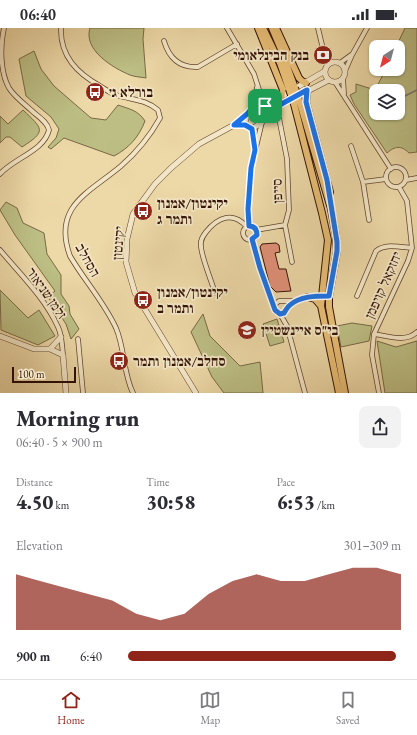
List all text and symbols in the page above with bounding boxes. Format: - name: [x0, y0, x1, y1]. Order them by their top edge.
- text: 06:40: [20, 5, 56, 24]
- north arrow: [369, 40, 405, 76]
- map controls: [369, 40, 405, 120]
- bank icon: בנק הבינלאומי: [312, 44, 334, 66]
- place label: בנק הבינלאומי: [233, 46, 309, 64]
- bus stop icon: בורלא ג׳: [84, 81, 106, 103]
- place label: בורלא ג׳: [109, 83, 153, 101]
- button: layers: [369, 84, 405, 120]
- pin: [248, 89, 282, 123]
- icon: arrive: [254, 95, 276, 117]
- street label: סייפן: [268, 178, 286, 204]
- place label: יקינטון/אמנון ותמר ג: [157, 194, 228, 228]
- bus stop icon: יקינטון/אמנון ותמר ג: [132, 200, 154, 222]
- street label: יקינטון: [108, 225, 128, 261]
- street label: הסחלב: [71, 240, 105, 280]
- street label: יחזקאל קויפמן: [360, 249, 406, 321]
- street label: זלמן שניאור: [23, 264, 71, 322]
- place label: יקינטון/אמנון ותמר ב: [157, 283, 228, 317]
- bus stop icon: יקינטון/אמנון ותמר ב: [132, 289, 154, 311]
- school or university icon: בי"ס איינשטיין: [236, 319, 258, 341]
- place label: בי"ס איינשטיין: [261, 321, 339, 339]
- bus stop icon: סחלב/אמנון ותמר: [108, 350, 130, 372]
- place label: סחלב/אמנון ותמר: [133, 352, 225, 370]
- scale bar: [12, 365, 76, 384]
- text: 100 m: [18, 367, 45, 381]
- text: Morning run: [16, 404, 140, 433]
- button: share: [359, 406, 401, 448]
- text: 06:40 · 5 × 900 m: [16, 434, 103, 451]
- text: Distance: [16, 475, 53, 489]
- text: Time: [146, 475, 169, 489]
- text: Pace: [277, 475, 295, 489]
- text: 4.50: [16, 489, 53, 515]
- text: 30:58: [146, 489, 195, 515]
- text: 6:53: [277, 489, 315, 515]
- text: km: [53, 498, 69, 512]
- text: /km: [315, 498, 335, 512]
- text: Elevation: [16, 537, 63, 554]
- text: 301–309 m: [344, 537, 401, 554]
- text: 900 m: [16, 648, 50, 665]
- text: 6:40: [80, 648, 102, 665]
- tab: Home: [57, 689, 85, 727]
- tab: Map: [199, 689, 221, 727]
- tab: Saved: [336, 689, 360, 727]

